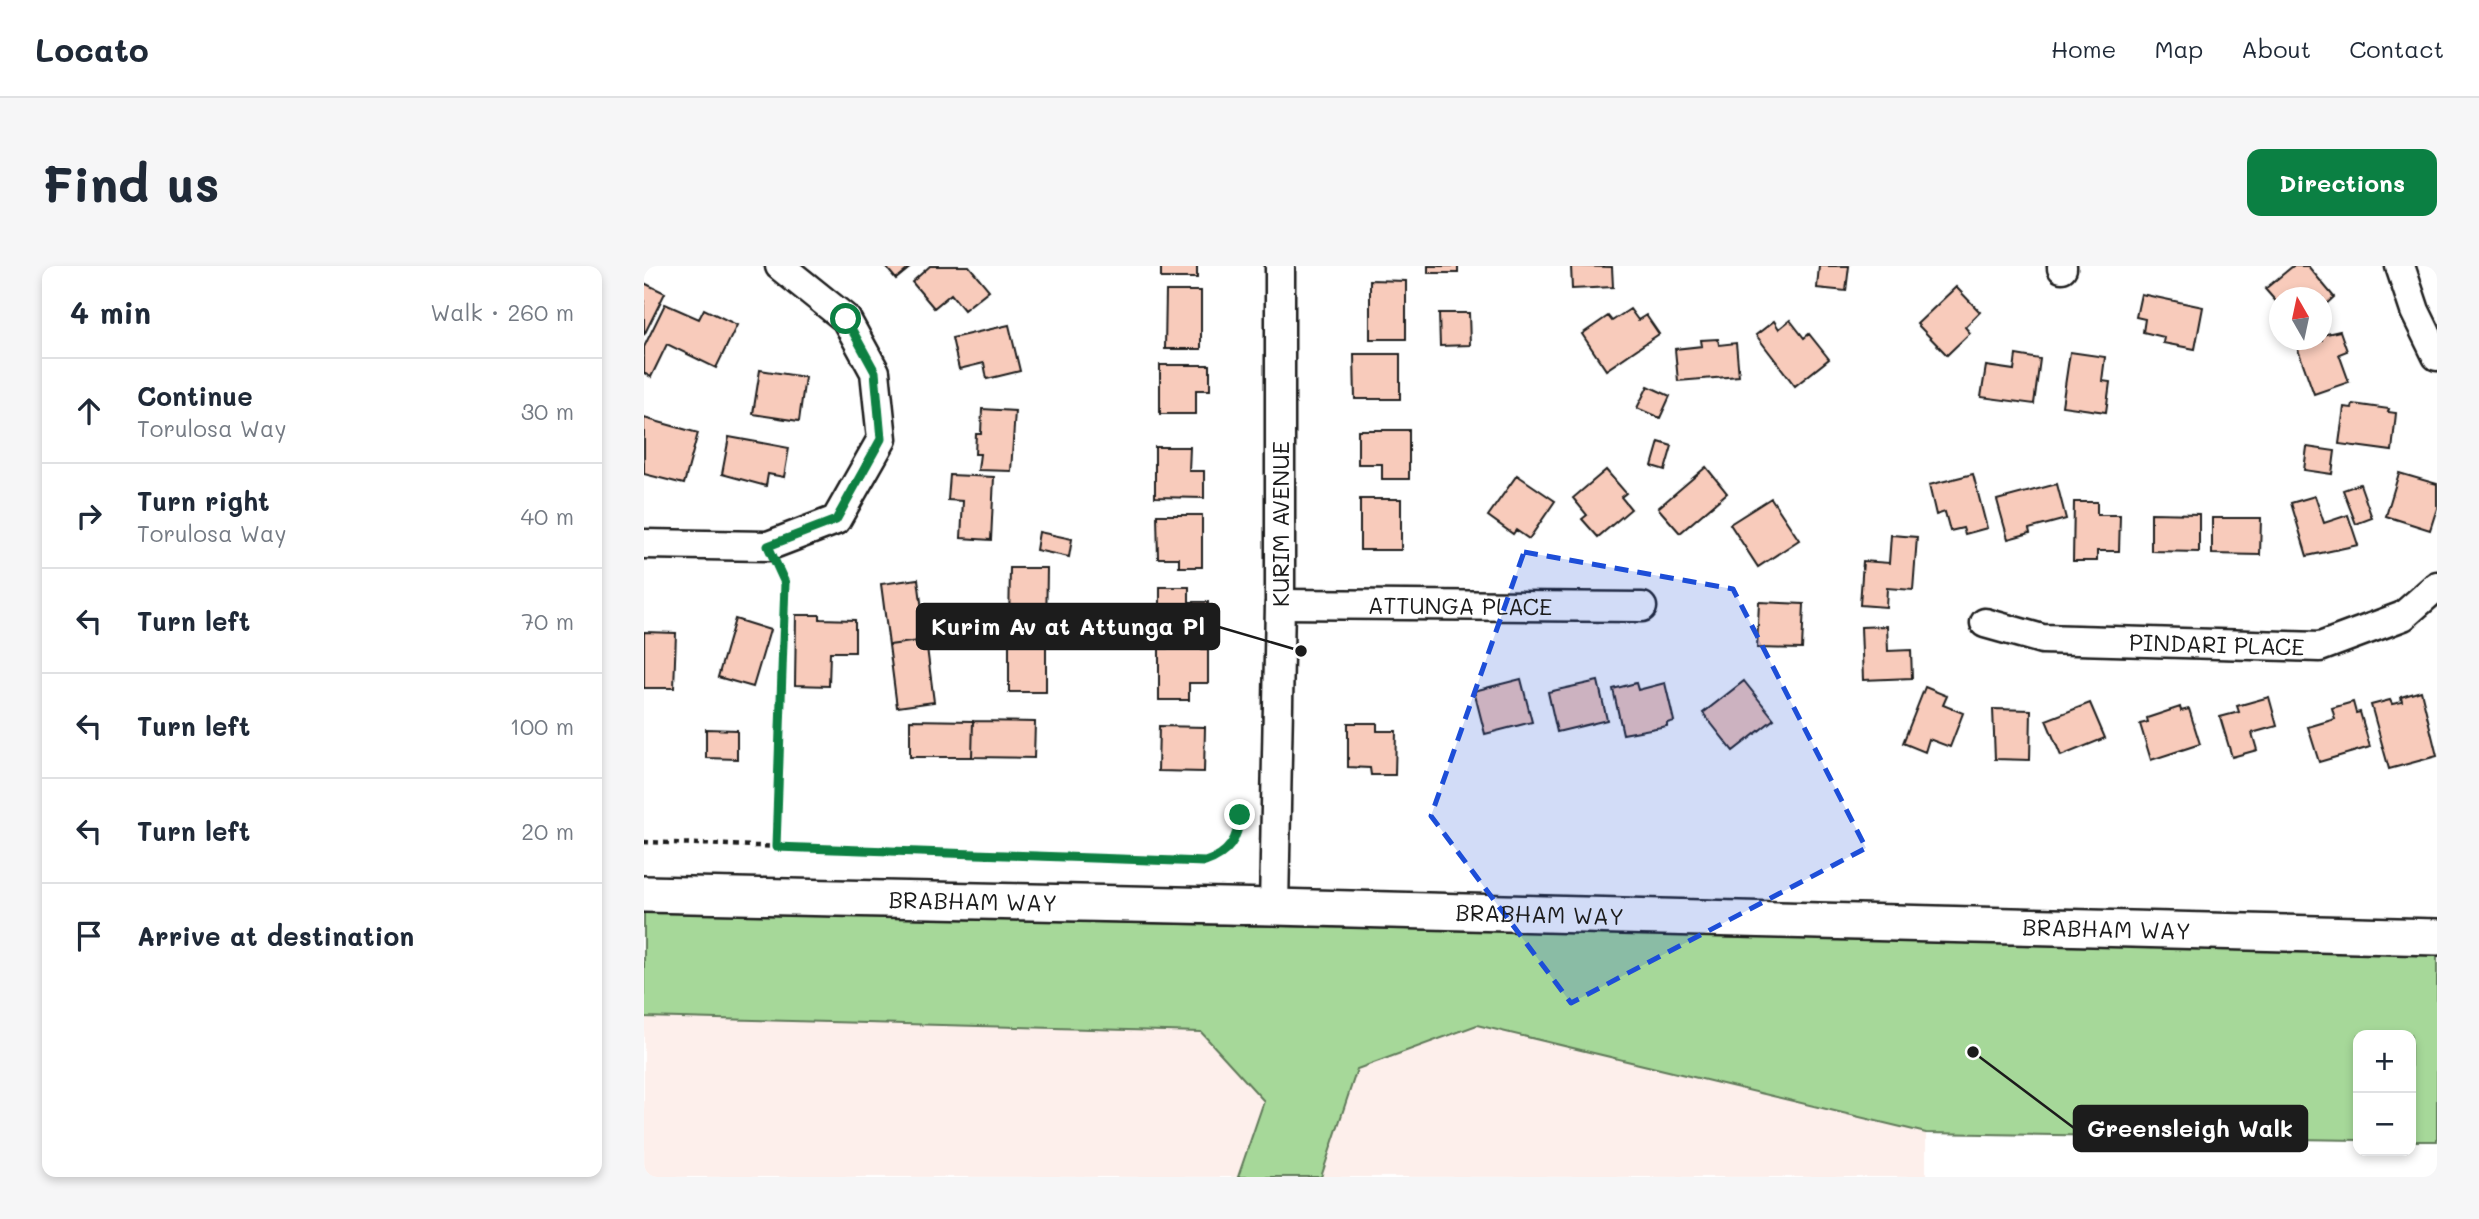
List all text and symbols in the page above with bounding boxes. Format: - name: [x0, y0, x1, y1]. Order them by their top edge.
- text: Locato: [35, 27, 149, 70]
- text: Home: [2051, 33, 2116, 64]
- text: Map: [2154, 33, 2203, 64]
- text: About: [2241, 33, 2311, 64]
- text: Contact: [2349, 33, 2444, 64]
- button: Directions: [2247, 149, 2437, 216]
- text: Find us: [42, 151, 220, 214]
- north arrow: [2269, 287, 2332, 350]
- text: 4 min: [70, 292, 151, 332]
- text: Walk · 260 m: [430, 297, 574, 327]
- route start: [830, 303, 861, 334]
- text: Continue: [137, 379, 253, 413]
- icon: ahead: [70, 392, 108, 430]
- text: 30 m: [521, 396, 574, 426]
- text: Torulosa Way: [137, 413, 286, 443]
- street label: KURIM AVENUE: [1265, 441, 1295, 607]
- text: Turn right: [137, 484, 270, 518]
- icon: right: [70, 497, 108, 535]
- text: 40 m: [521, 501, 574, 531]
- text: Torulosa Way: [137, 518, 286, 548]
- street label: ATTUNGA PLACE: [1368, 590, 1552, 621]
- icon: left: [70, 602, 108, 640]
- text: Turn left: [137, 604, 250, 638]
- callout: Kurim Av at Attunga Pl: [917, 604, 1219, 649]
- text: 70 m: [521, 606, 574, 636]
- text: Kurim Av at Attunga Pl: [931, 610, 1205, 641]
- street label: PINDARI PLACE: [2129, 627, 2305, 662]
- icon: left: [70, 707, 108, 745]
- text: Turn left: [137, 709, 250, 743]
- text: 100 m: [510, 711, 574, 741]
- route end: [1224, 799, 1255, 830]
- icon: left: [70, 812, 108, 850]
- text: Turn left: [137, 814, 250, 848]
- text: 20 m: [521, 816, 574, 846]
- street label: BRABHAM WAY: [888, 884, 1057, 918]
- street label: BRABHAM WAY: [1455, 897, 1624, 931]
- street label: BRABHAM WAY: [2022, 911, 2191, 946]
- icon: arrive: [70, 917, 108, 955]
- text: Arrive at destination: [137, 919, 414, 953]
- map controls: [2353, 1030, 2416, 1156]
- button: +: [2353, 1030, 2416, 1093]
- button: −: [2353, 1093, 2416, 1156]
- callout: Greensleigh Walk: [2074, 1106, 2307, 1151]
- text: Greensleigh Walk: [2087, 1112, 2293, 1143]

